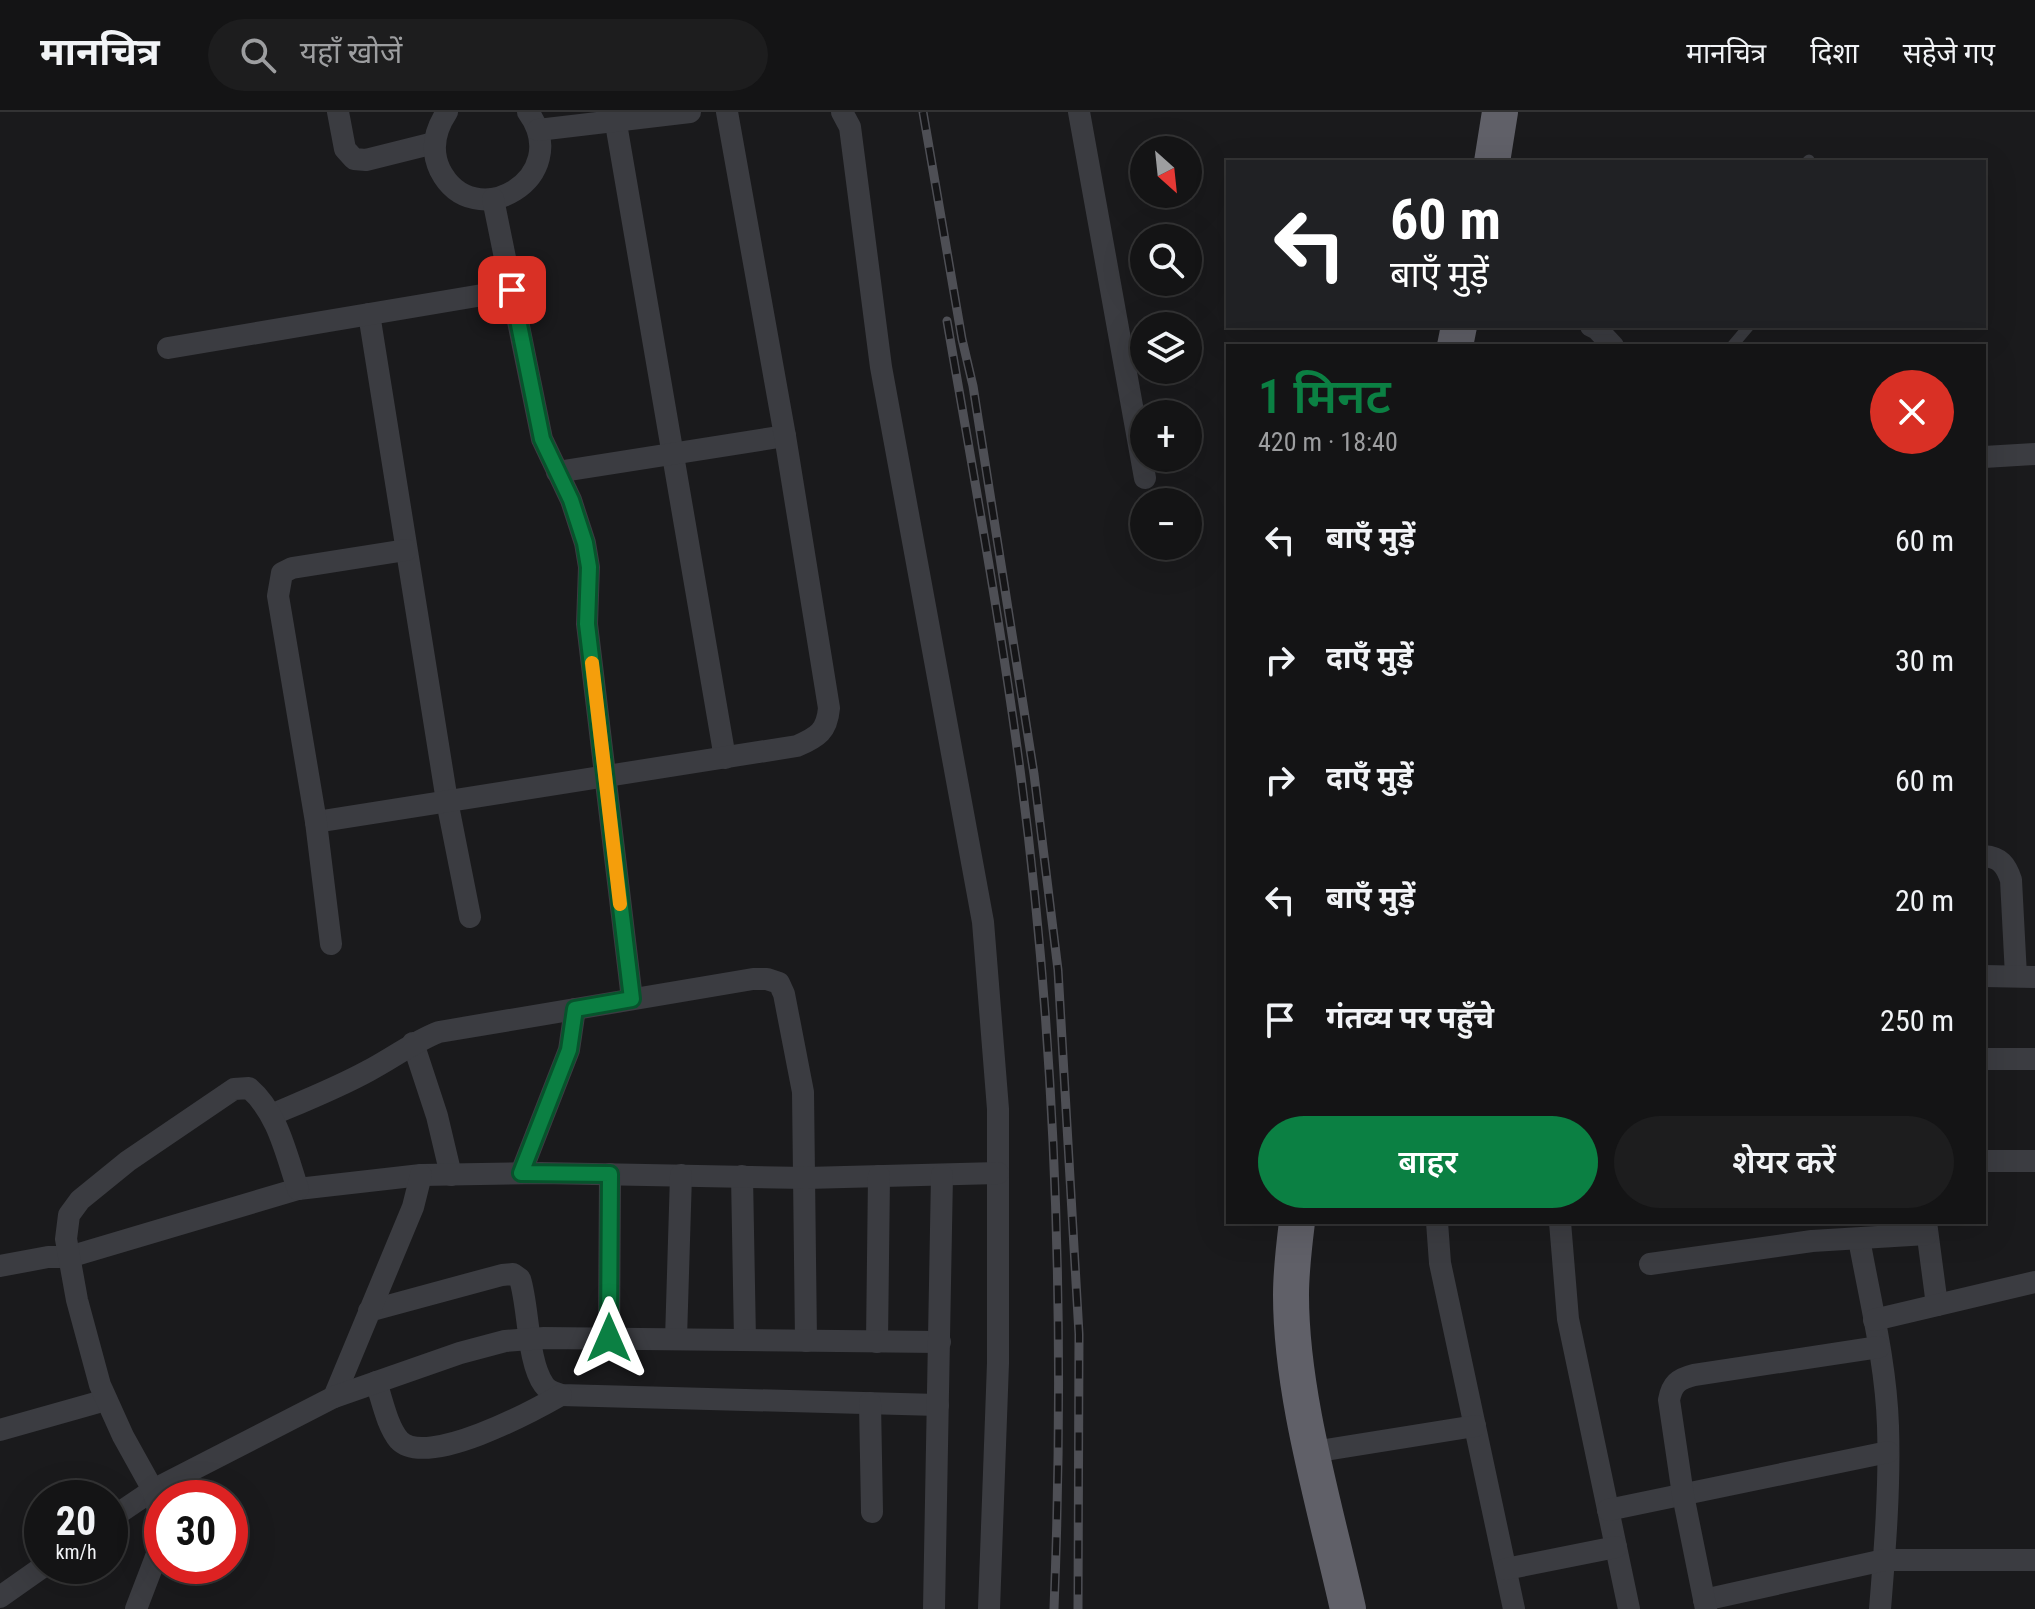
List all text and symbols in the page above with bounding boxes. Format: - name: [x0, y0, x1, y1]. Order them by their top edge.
- search box: [208, 19, 768, 91]
- text: मानचित्र: [40, 30, 160, 74]
- icon: search: [236, 33, 280, 77]
- text: यहाँ खोजें: [300, 35, 402, 70]
- text: मानचित्र: [1686, 37, 1766, 70]
- text: दिशा: [1810, 37, 1859, 70]
- text: सहेजे गए: [1903, 37, 1995, 70]
- north arrow: [1130, 136, 1202, 208]
- map controls: [1130, 136, 1202, 560]
- text: 60 m: [1390, 187, 1501, 253]
- icon: left: [1258, 192, 1362, 296]
- button: search: [1130, 224, 1202, 296]
- text: बाएँ मुड़ें: [1390, 254, 1489, 296]
- pin: [478, 256, 546, 324]
- icon: arrive: [490, 268, 534, 312]
- button: layers: [1130, 312, 1202, 384]
- text: 1 मिनट: [1258, 368, 1391, 425]
- button: close: [1870, 370, 1954, 454]
- button: +: [1130, 400, 1202, 472]
- text: 420 m · 18:40: [1258, 427, 1398, 457]
- button: −: [1130, 488, 1202, 560]
- icon: left: [1258, 518, 1302, 562]
- text: बाएँ मुड़ें: [1326, 520, 1415, 555]
- text: 60 m: [1895, 523, 1954, 558]
- icon: right: [1258, 638, 1302, 682]
- text: दाएँ मुड़ें: [1326, 640, 1413, 675]
- text: 30 m: [1895, 643, 1954, 678]
- icon: right: [1258, 758, 1302, 802]
- text: दाएँ मुड़ें: [1326, 760, 1413, 795]
- text: 60 m: [1895, 763, 1954, 798]
- icon: left: [1258, 878, 1302, 922]
- text: बाएँ मुड़ें: [1326, 880, 1415, 915]
- text: 20 m: [1895, 883, 1954, 918]
- icon: arrive: [1258, 998, 1302, 1042]
- text: गंतव्य पर पहुँचे: [1326, 1000, 1494, 1035]
- text: 250 m: [1880, 1003, 1954, 1038]
- button: बाहर: [1258, 1116, 1598, 1208]
- button: शेयर करें: [1614, 1116, 1954, 1208]
- position arrow: [567, 1296, 651, 1380]
- speed limit sign: 30: [144, 1480, 248, 1584]
- text: 20: [56, 1498, 96, 1545]
- text: km/h: [55, 1540, 97, 1564]

